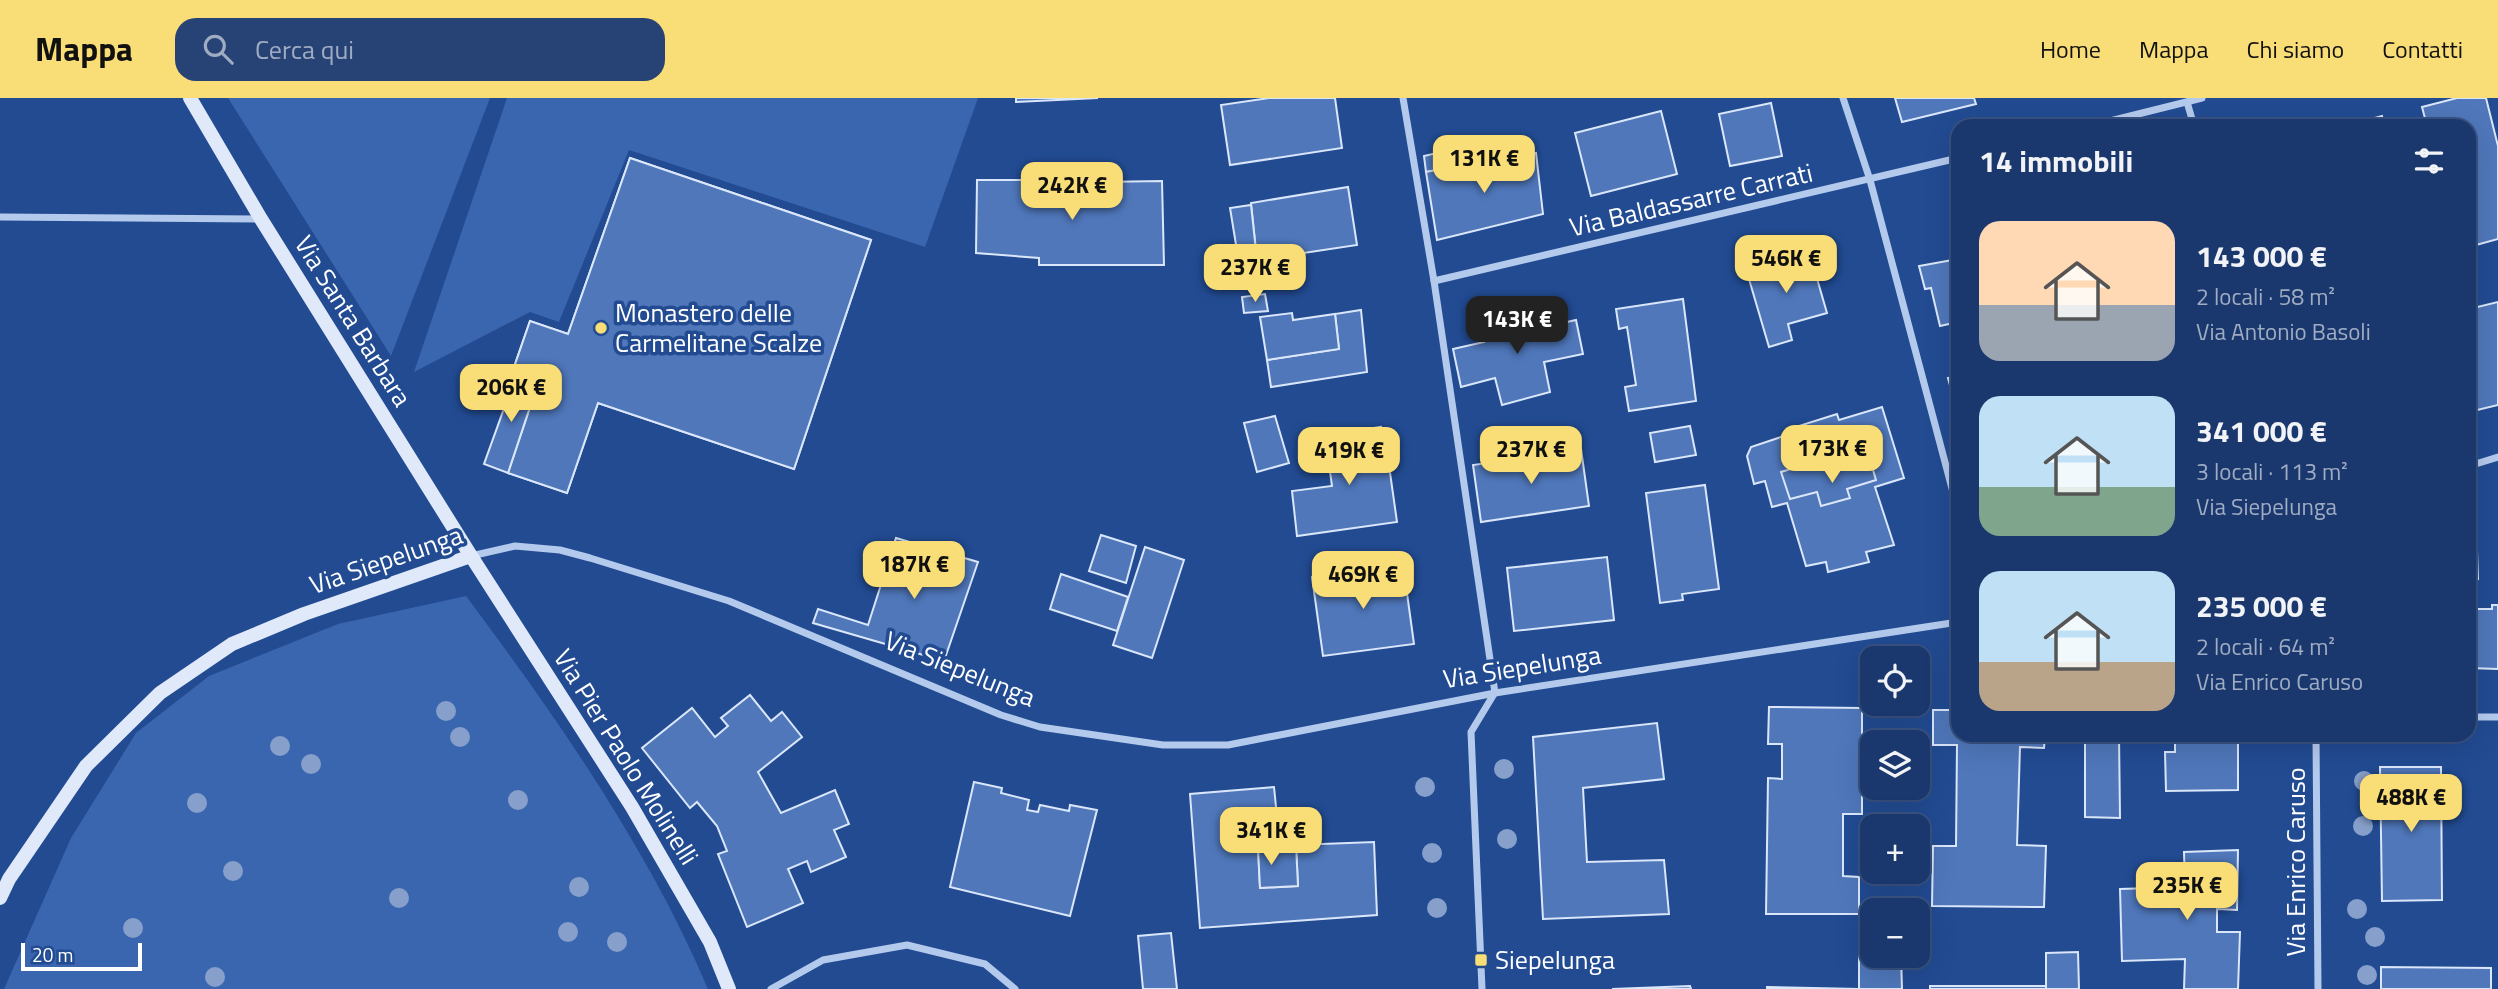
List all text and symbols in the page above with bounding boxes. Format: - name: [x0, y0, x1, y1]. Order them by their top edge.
- search box: [175, 18, 665, 81]
- text: Mappa: [35, 24, 133, 74]
- icon: search: [199, 30, 237, 68]
- text: Cerca qui: [255, 30, 354, 69]
- text: Home: [2040, 31, 2101, 67]
- text: Mappa: [2139, 31, 2208, 67]
- text: Chi siamo: [2246, 31, 2344, 67]
- text: Contatti: [2382, 31, 2463, 67]
- pin: 131K €: [1427, 136, 1541, 195]
- text: 14 immobili: [1979, 138, 2133, 184]
- text: 131K €: [1449, 140, 1519, 175]
- icon: filters: [2410, 142, 2448, 180]
- street label: Via Baldassarre Carrati: [1566, 153, 1816, 246]
- pin: 242K €: [1015, 162, 1129, 222]
- text: 242K €: [1037, 167, 1107, 202]
- street label: Via Santa Barbara: [285, 228, 422, 414]
- text: 143 000 €: [2196, 233, 2327, 279]
- pin: 546K €: [1729, 236, 1843, 295]
- text: 546K €: [1751, 240, 1821, 275]
- pin: 237K €: [1198, 244, 1312, 304]
- text: 237K €: [1220, 249, 1290, 284]
- icon: home: [2035, 249, 2119, 333]
- text: 2 locali · 58 m²: [2196, 279, 2335, 314]
- place label: Monastero delle Carmelitane Scalze: [615, 293, 822, 362]
- pin: 143K €: [1460, 296, 1574, 356]
- text: 143K €: [1482, 301, 1552, 336]
- text: Via Antonio Basoli: [2196, 314, 2371, 349]
- marker: Monastero delle Carmelitane Scalze: [593, 320, 609, 336]
- pin: 206K €: [454, 364, 568, 424]
- text: 206K €: [476, 369, 546, 404]
- text: 341 000 €: [2196, 408, 2327, 454]
- icon: home: [2035, 424, 2119, 508]
- pin: 237K €: [1474, 426, 1588, 486]
- pin: 173K €: [1775, 426, 1889, 485]
- pin: 419K €: [1292, 428, 1406, 487]
- text: 173K €: [1797, 430, 1867, 465]
- text: 237K €: [1496, 431, 1566, 466]
- text: 419K €: [1314, 432, 1384, 467]
- text: 3 locali · 113 m²: [2196, 454, 2348, 489]
- text: Via Siepelunga: [2196, 489, 2337, 524]
- street label: Via Siepelunga: [304, 515, 468, 604]
- pin: 187K €: [857, 542, 971, 601]
- text: 187K €: [879, 546, 949, 581]
- pin: 469K €: [1306, 552, 1420, 611]
- text: 469K €: [1328, 556, 1398, 591]
- text: 235 000 €: [2196, 583, 2327, 629]
- icon: home: [2035, 599, 2119, 683]
- street label: Via Siepelunga: [879, 621, 1041, 716]
- text: 2 locali · 64 m²: [2196, 629, 2335, 664]
- street label: Via Siepelunga: [1440, 635, 1604, 698]
- street label: Via Pier Paolo Molinelli: [544, 641, 709, 872]
- map controls: [1860, 646, 1930, 968]
- button: locate: [1860, 646, 1930, 716]
- text: Via Enrico Caruso: [2196, 664, 2363, 699]
- button: layers: [1860, 730, 1930, 800]
- street label: Via Enrico Caruso: [2276, 767, 2315, 957]
- pin: 488K €: [2354, 774, 2468, 834]
- text: 488K €: [2376, 779, 2446, 814]
- pin: 341K €: [1214, 808, 1328, 867]
- text: 341K €: [1236, 812, 1306, 847]
- button: +: [1860, 814, 1930, 884]
- pin: 235K €: [2130, 862, 2244, 922]
- text: 235K €: [2152, 867, 2222, 902]
- button: −: [1860, 898, 1930, 968]
- scale bar: [21, 940, 142, 972]
- text: 20 m: [32, 940, 73, 969]
- place label: Siepelunga: [1495, 940, 1615, 979]
- marker: Siepelunga: [1473, 952, 1489, 968]

